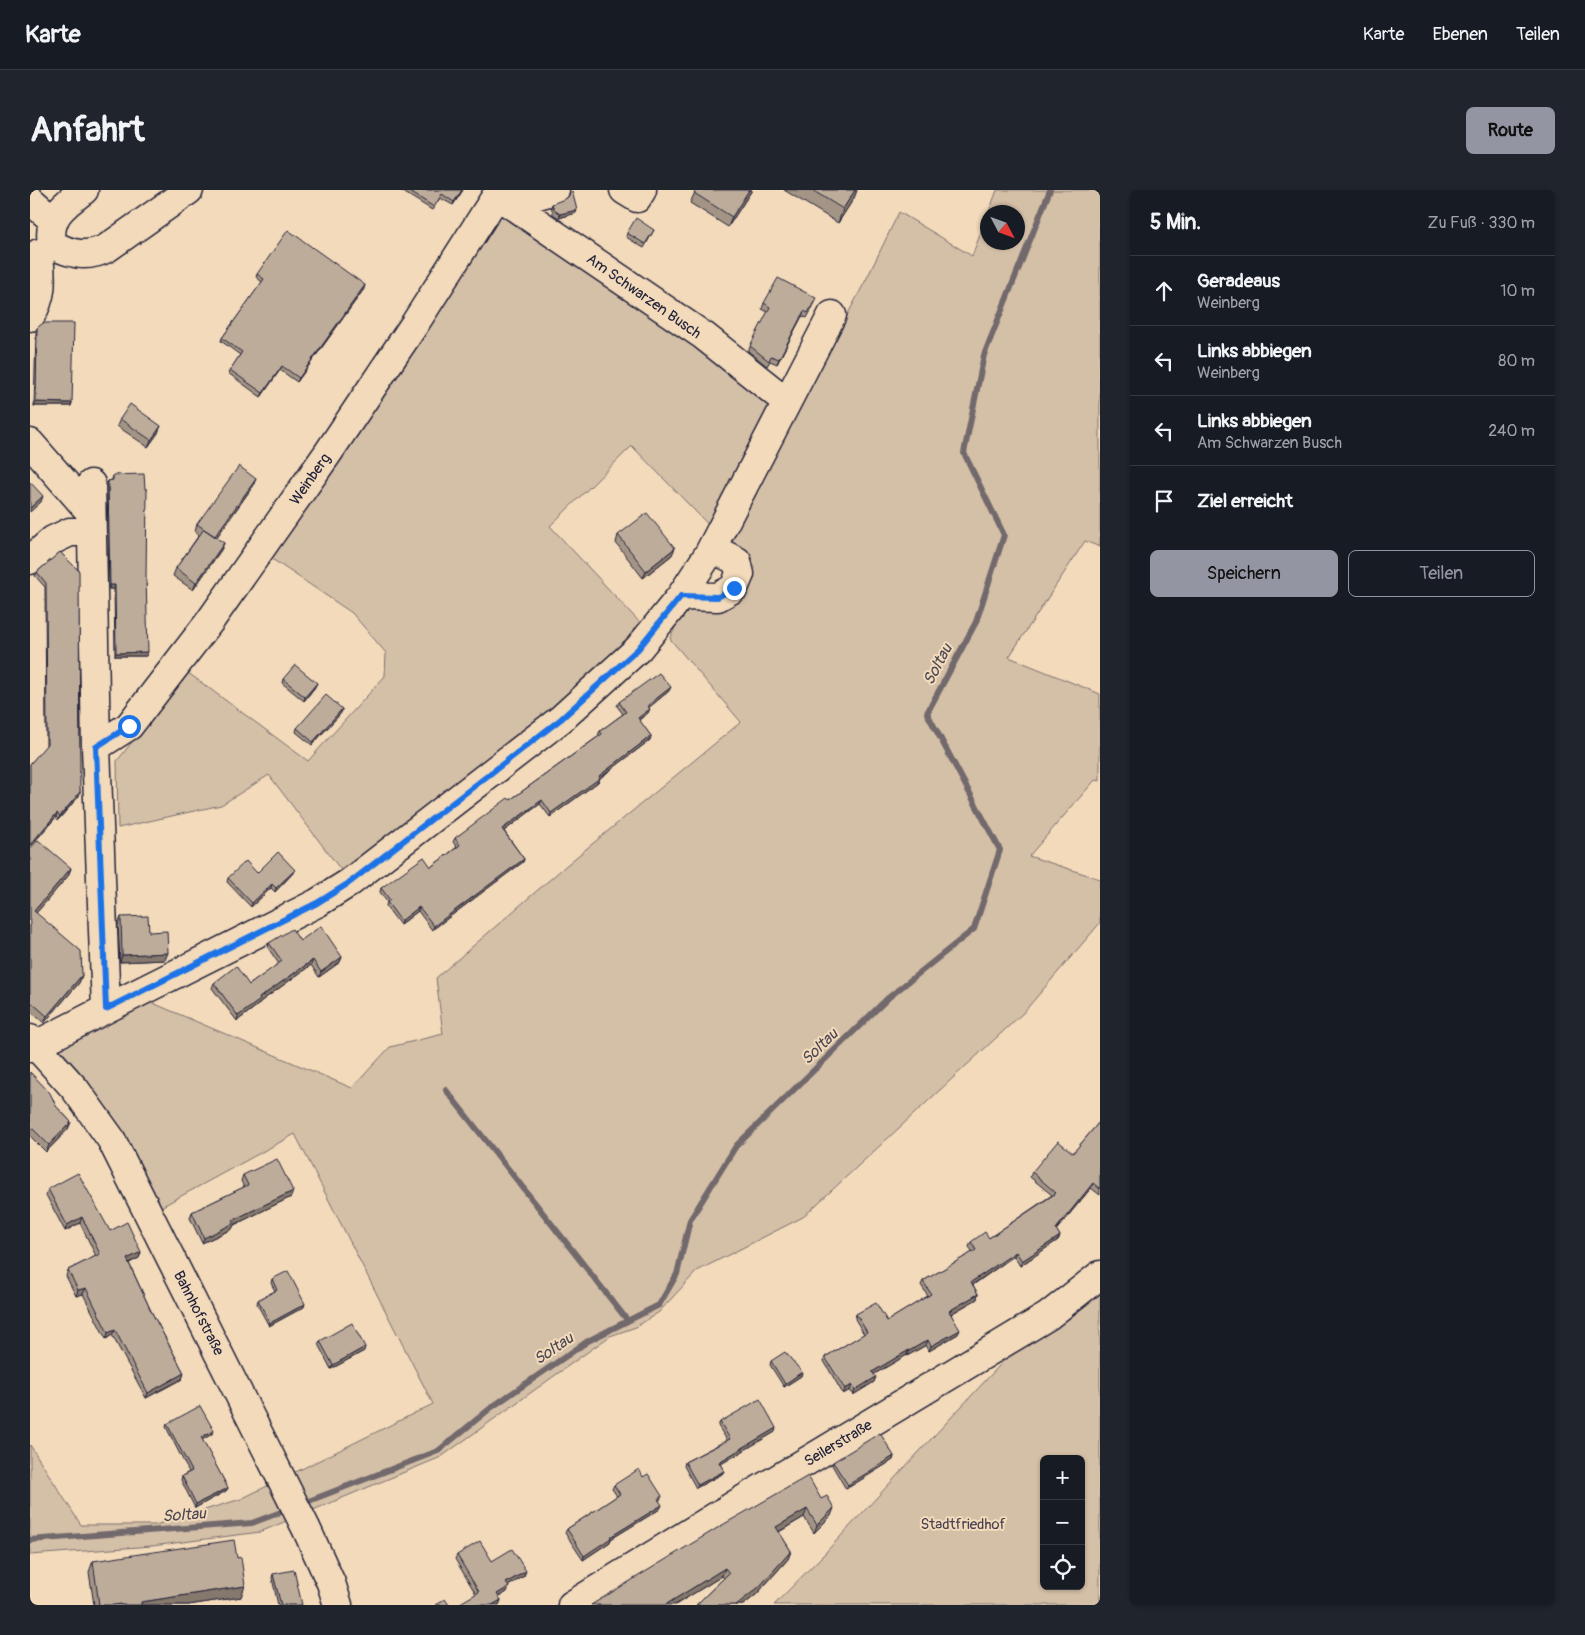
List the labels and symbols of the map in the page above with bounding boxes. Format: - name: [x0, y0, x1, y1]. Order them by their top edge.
- north arrow: [980, 205, 1025, 250]
- street label: Am Schwarzen Busch: [583, 250, 705, 343]
- street label: Weinberg: [286, 450, 335, 509]
- route end: [723, 577, 746, 600]
- water label: Soltau: [919, 640, 957, 688]
- route start: [118, 715, 141, 738]
- water label: Soltau: [797, 1024, 843, 1069]
- street label: Bahnhofstraße: [169, 1268, 228, 1359]
- water label: Soltau: [530, 1328, 578, 1369]
- street label: Seilerstraße: [801, 1415, 876, 1471]
- water label: Soltau: [162, 1503, 207, 1526]
- park label: Stadtfriedhof: [920, 1515, 1006, 1534]

